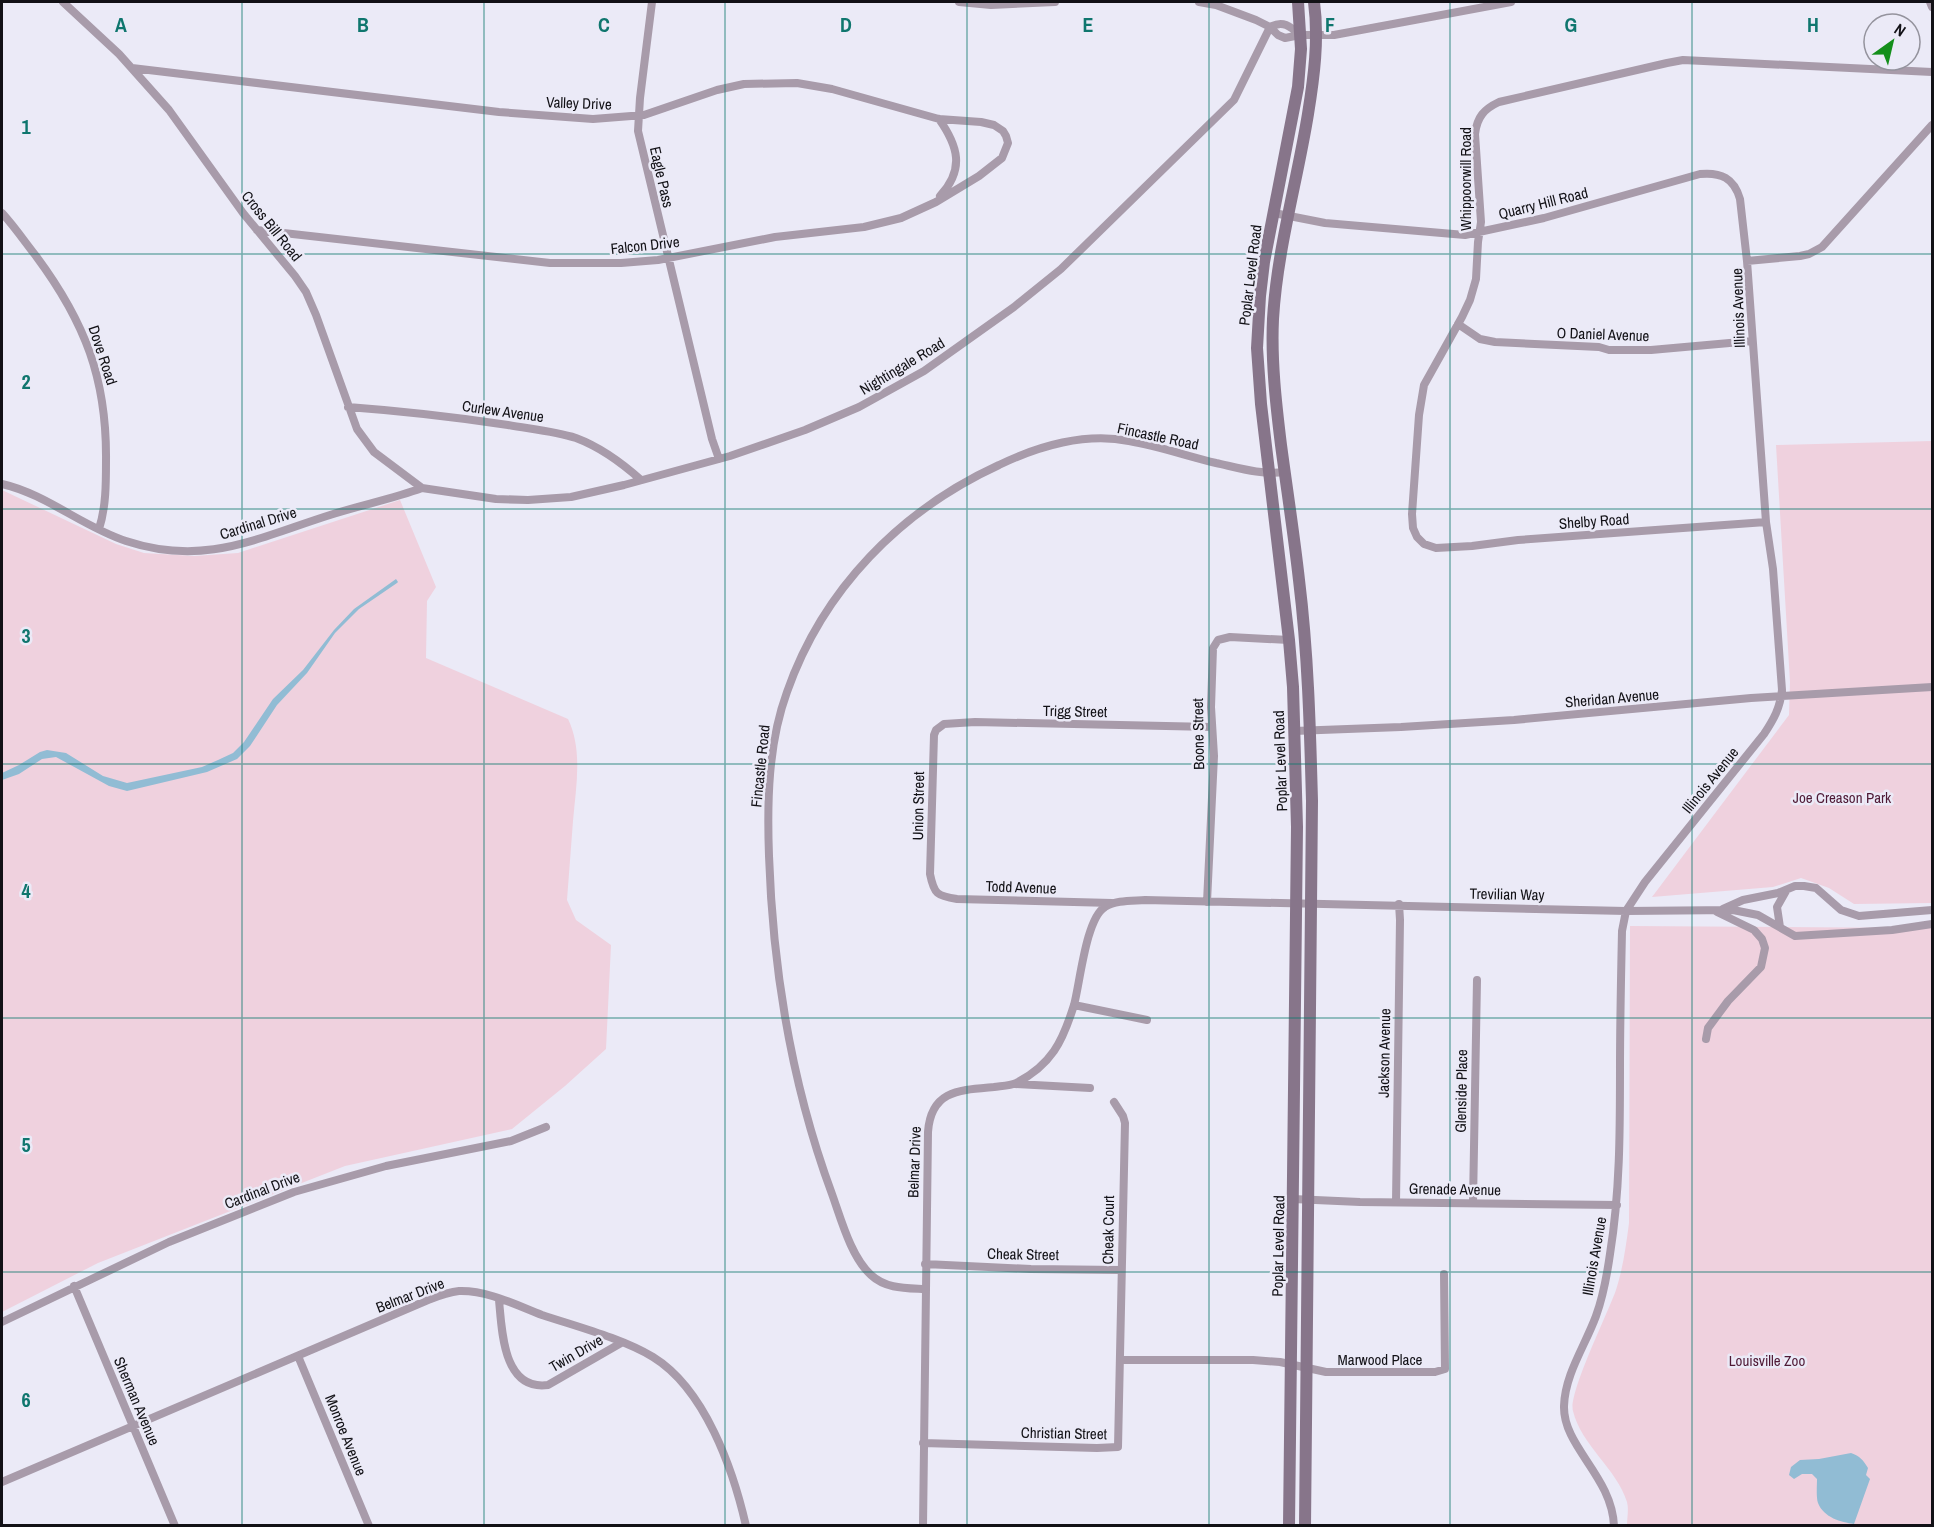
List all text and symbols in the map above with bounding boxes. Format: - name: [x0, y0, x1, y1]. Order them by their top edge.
- text: A: [115, 11, 127, 38]
- text: B: [357, 11, 369, 38]
- text: C: [598, 11, 610, 38]
- text: D: [840, 11, 852, 38]
- text: E: [1083, 11, 1094, 38]
- text: F: [1325, 11, 1335, 38]
- text: G: [1565, 11, 1577, 38]
- text: H: [1807, 11, 1819, 38]
- north arrow: [1862, 12, 1922, 72]
- text: N: [1890, 18, 1910, 41]
- street label: Valley Drive: [546, 91, 612, 115]
- text: 1: [21, 113, 31, 140]
- street label: Whippoorwill Road: [1455, 127, 1476, 231]
- street label: Eagle Pass: [645, 144, 679, 210]
- street label: Quarry Hill Road: [1496, 182, 1590, 224]
- street label: Cross Bill Road: [237, 186, 307, 266]
- street label: Poplar Level Road: [1233, 223, 1267, 327]
- street label: Falcon Drive: [610, 231, 681, 259]
- street label: Illinois Avenue: [1726, 268, 1750, 348]
- street label: Dove Road: [84, 322, 122, 388]
- street label: O Daniel Avenue: [1556, 322, 1650, 346]
- street label: Nightingale Road: [856, 332, 948, 400]
- text: 2: [21, 368, 31, 395]
- street label: Curlew Avenue: [461, 395, 545, 427]
- street label: Fincastle Road: [1115, 417, 1201, 455]
- street label: Cardinal Drive: [217, 501, 299, 545]
- street label: Shelby Road: [1558, 508, 1630, 534]
- text: 3: [21, 622, 31, 649]
- street label: Sheridan Avenue: [1564, 683, 1660, 713]
- street label: Boone Street: [1187, 697, 1209, 770]
- street label: Trigg Street: [1043, 700, 1108, 722]
- street label: Poplar Level Road: [1268, 710, 1292, 812]
- street label: Fincastle Road: [745, 724, 775, 808]
- street label: Illinois Avenue: [1677, 742, 1743, 818]
- street label: Union Street: [907, 771, 929, 841]
- park label: Joe Creason Park: [1793, 787, 1892, 808]
- street label: Todd Avenue: [985, 875, 1057, 899]
- text: 4: [21, 877, 31, 904]
- street label: Trevilian Way: [1469, 883, 1546, 905]
- street label: Jackson Avenue: [1373, 1008, 1395, 1098]
- street label: Glenside Place: [1450, 1049, 1472, 1133]
- street label: Belmar Drive: [902, 1126, 926, 1198]
- text: 5: [21, 1131, 31, 1158]
- street label: Cardinal Drive: [221, 1166, 303, 1214]
- street label: Grenade Avenue: [1409, 1178, 1501, 1200]
- street label: Cheak Court: [1097, 1195, 1119, 1265]
- street label: Poplar Level Road: [1267, 1195, 1289, 1297]
- street label: Illinois Avenue: [1577, 1215, 1611, 1297]
- street label: Cheak Street: [987, 1243, 1060, 1265]
- street label: Belmar Drive: [373, 1272, 447, 1318]
- street label: Twin Drive: [545, 1329, 607, 1377]
- street label: Marwood Place: [1338, 1349, 1423, 1370]
- park label: Louisville Zoo: [1729, 1350, 1805, 1371]
- street label: Sherman Avenue: [109, 1354, 165, 1449]
- text: 6: [21, 1386, 31, 1413]
- street label: Monroe Avenue: [320, 1391, 372, 1479]
- street label: Christian Street: [1021, 1422, 1108, 1444]

